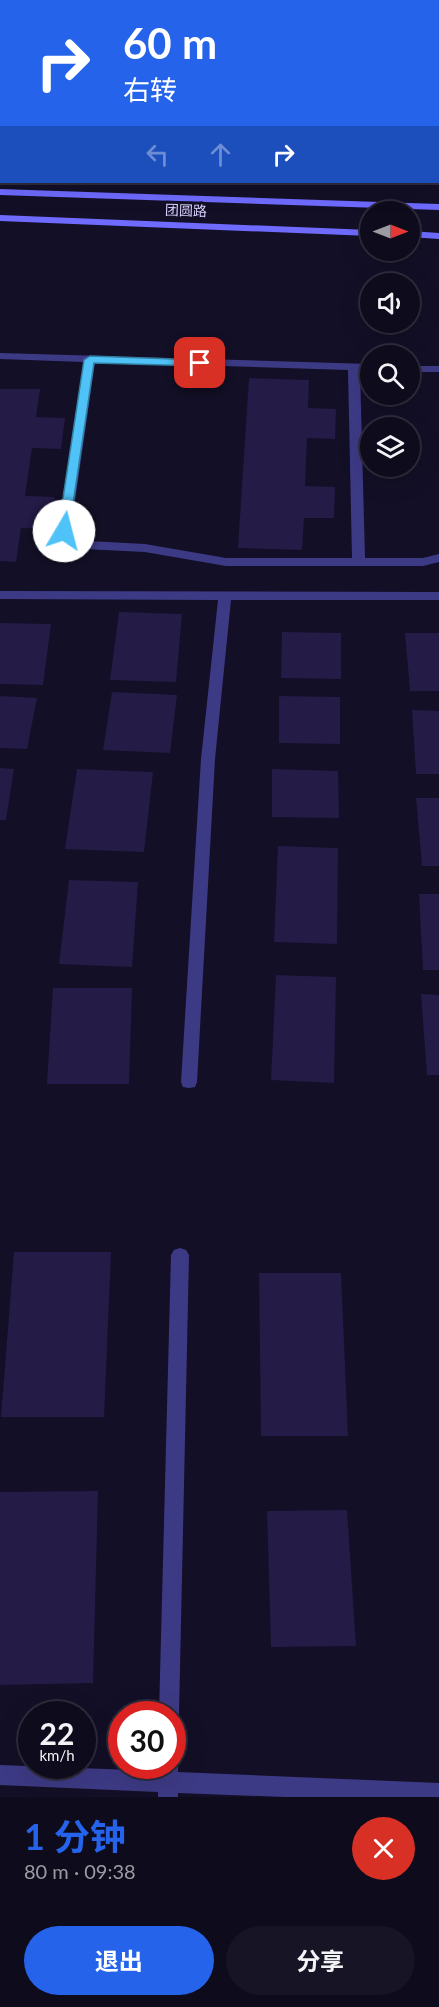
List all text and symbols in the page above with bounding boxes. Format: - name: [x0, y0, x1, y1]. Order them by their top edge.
- text: 60 m: [123, 18, 217, 68]
- icon: right: [24, 24, 102, 102]
- text: 右转: [123, 73, 177, 106]
- icon: left: [141, 138, 174, 171]
- icon: ahead: [204, 138, 237, 171]
- icon: right: [267, 138, 300, 171]
- street label: 团圆路: [165, 201, 207, 219]
- north arrow: [360, 201, 420, 261]
- map controls: [360, 201, 420, 477]
- button: sound: [360, 273, 420, 333]
- pin: [174, 337, 225, 388]
- button: search: [360, 345, 420, 405]
- icon: arrive: [183, 346, 216, 379]
- button: layers: [360, 417, 420, 477]
- position arrow: [32, 499, 96, 563]
- speed limit sign: 30: [108, 1701, 186, 1779]
- text: 22: [40, 1715, 74, 1751]
- text: km/h: [39, 1746, 75, 1764]
- text: 1 分钟: [24, 1814, 126, 1858]
- button: close: [352, 1817, 415, 1880]
- text: 80 m · 09:38: [24, 1859, 136, 1883]
- button: 退出: [24, 1926, 214, 1995]
- button: 分享: [226, 1926, 415, 1995]

